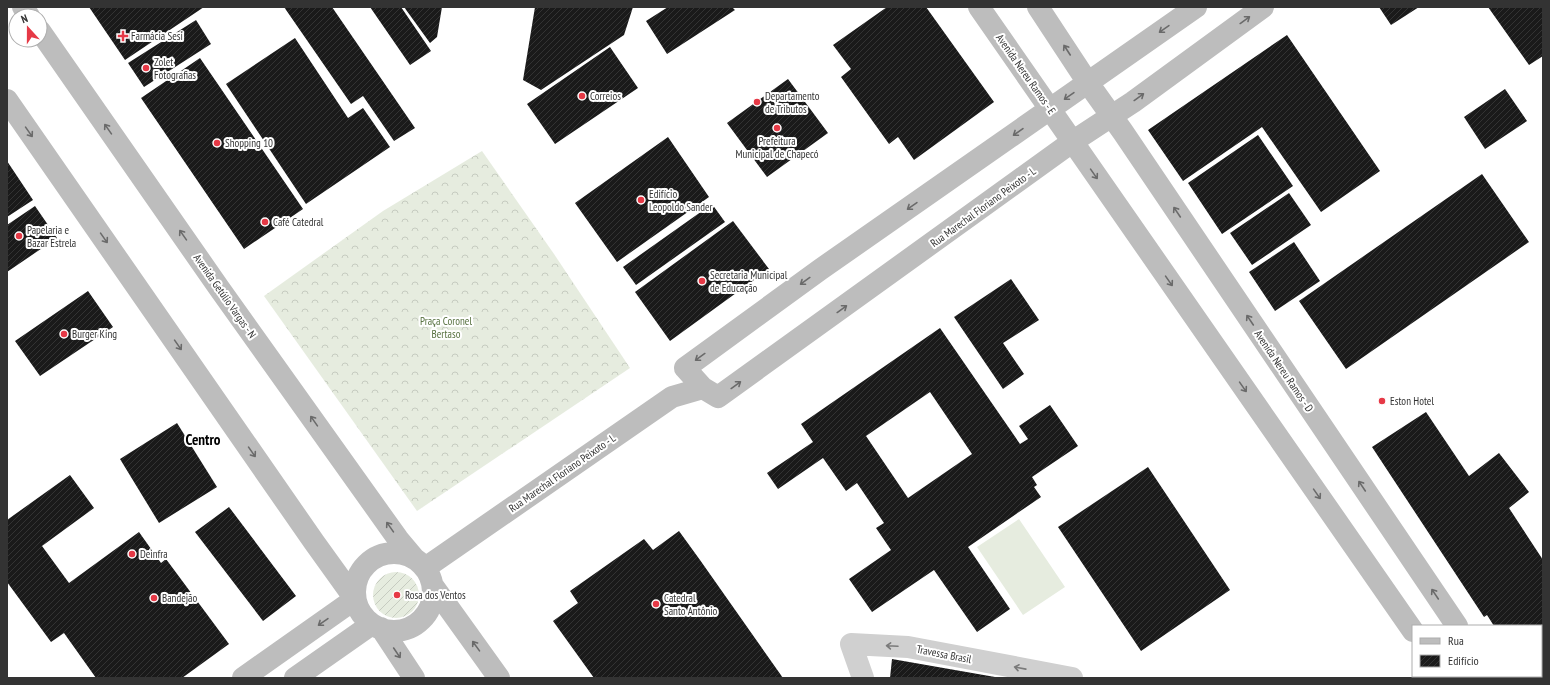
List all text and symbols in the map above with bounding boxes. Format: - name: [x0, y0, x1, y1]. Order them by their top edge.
- north arrow: [8, 8, 48, 48]
- text: N: [19, 11, 30, 26]
- one-way arrow: [1239, 16, 1250, 24]
- one-way arrow: [1159, 25, 1170, 33]
- place label: Farmácia Sesi: [131, 29, 183, 43]
- marker: Farmácia Sesi: [118, 31, 128, 41]
- street label: Avenida Nereu Ramos - E: [993, 31, 1059, 117]
- one-way arrow: [1062, 44, 1070, 56]
- place label: Zolet Fotografias: [154, 55, 196, 82]
- marker: Zolet Fotografias: [141, 63, 151, 73]
- place label: Correios: [590, 89, 621, 103]
- place label: Departamento de Tributos: [765, 89, 820, 116]
- marker: Correios: [577, 91, 587, 101]
- one-way arrow: [1064, 92, 1075, 100]
- one-way arrow: [1134, 93, 1145, 101]
- marker: Departamento de Tributos: [752, 97, 762, 107]
- marker: Prefeitura Municipal de Chapecó: [772, 123, 782, 133]
- one-way arrow: [104, 124, 112, 135]
- one-way arrow: [25, 126, 33, 137]
- one-way arrow: [1013, 128, 1024, 136]
- place label: Prefeitura Municipal de Chapecó: [735, 134, 819, 161]
- place label: Shopping 10: [225, 136, 273, 150]
- marker: Shopping 10: [212, 138, 222, 148]
- street label: Rua Marechal Floriano Peixoto - L: [927, 164, 1039, 250]
- one-way arrow: [1090, 168, 1098, 179]
- place label: Edifício Leopoldo Sander: [649, 187, 713, 214]
- marker: Edifício Leopoldo Sander: [636, 195, 646, 205]
- one-way arrow: [907, 202, 918, 210]
- one-way arrow: [1173, 207, 1182, 218]
- place label: Café Catedral: [273, 215, 324, 229]
- marker: Café Catedral: [260, 217, 270, 227]
- place label: Papelaria e Bazar Estrela: [27, 223, 76, 250]
- one-way arrow: [179, 230, 187, 241]
- marker: Papelaria e Bazar Estrela: [14, 231, 24, 241]
- one-way arrow: [100, 233, 108, 244]
- street label: Avenida Getúlio Vargas - N: [191, 251, 259, 341]
- place label: Secretaria Municipal de Educação: [710, 268, 788, 295]
- one-way arrow: [1165, 275, 1173, 286]
- marker: Secretaria Municipal de Educação: [697, 276, 707, 286]
- one-way arrow: [800, 277, 811, 285]
- one-way arrow: [836, 305, 847, 313]
- park label: Praça Coronel Bertaso: [420, 314, 472, 341]
- one-way arrow: [1246, 315, 1254, 326]
- place label: Burger King: [72, 327, 117, 341]
- street label: Avenida Nereu Ramos - D: [1251, 327, 1317, 415]
- marker: Burger King: [59, 329, 69, 339]
- one-way arrow: [175, 339, 183, 351]
- one-way arrow: [695, 353, 706, 361]
- one-way arrow: [730, 381, 741, 389]
- one-way arrow: [1239, 382, 1247, 393]
- place label: Eston Hotel: [1390, 394, 1434, 408]
- marker: Eston Hotel: [1377, 396, 1387, 406]
- one-way arrow: [310, 416, 318, 427]
- district label: Centro: [185, 430, 221, 449]
- street label: Rua Marechal Floriano Peixoto - L: [506, 431, 618, 515]
- one-way arrow: [248, 446, 256, 457]
- one-way arrow: [1358, 481, 1366, 492]
- one-way arrow: [1313, 488, 1321, 499]
- one-way arrow: [386, 522, 394, 533]
- place label: Deinfra: [140, 547, 168, 561]
- marker: Deinfra: [127, 549, 137, 559]
- place label: Rosa dos Ventos: [405, 588, 466, 602]
- one-way arrow: [1431, 588, 1439, 599]
- marker: Rosa dos Ventos: [392, 590, 402, 600]
- place label: Bandejão: [162, 591, 197, 605]
- place label: Catedral Santo Antônio: [664, 591, 718, 618]
- marker: Bandejão: [149, 593, 159, 603]
- marker: Catedral Santo Antônio: [651, 599, 661, 609]
- one-way arrow: [318, 618, 329, 626]
- legend: [1412, 625, 1542, 677]
- text: Rua: [1448, 633, 1464, 648]
- one-way arrow: [472, 641, 480, 652]
- street label: Travessa Brasil: [915, 642, 973, 666]
- one-way arrow: [886, 643, 899, 650]
- one-way arrow: [393, 647, 401, 658]
- text: Edifício: [1448, 653, 1479, 668]
- one-way arrow: [1014, 664, 1027, 672]

